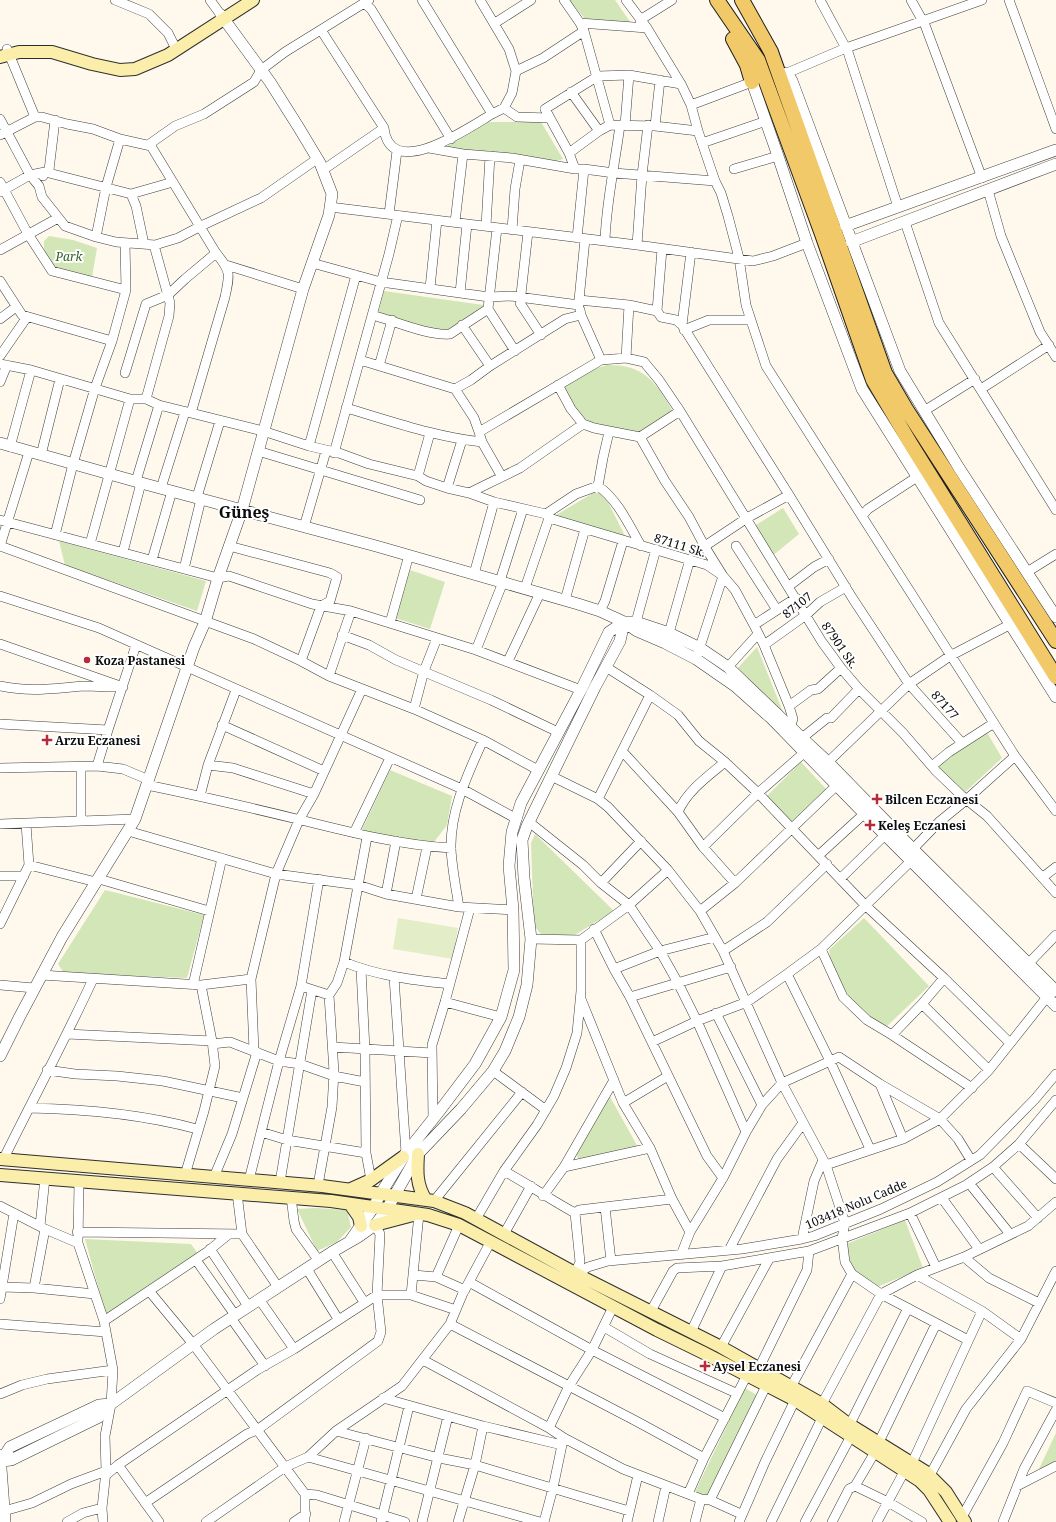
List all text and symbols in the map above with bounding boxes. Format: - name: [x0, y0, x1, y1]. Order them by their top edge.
- park label: Park: [55, 248, 84, 265]
- district label: Güneş: [219, 501, 270, 523]
- street label: 87111 Sk.: [652, 529, 708, 561]
- street label: 87107: [779, 588, 816, 622]
- street label: 87901 Sk.: [818, 618, 862, 672]
- place label: Koza Pastanesi: [95, 652, 186, 669]
- marker: Koza Pastanesi: [82, 655, 92, 665]
- street label: 87177: [927, 687, 963, 723]
- place label: Arzu Eczanesi: [55, 732, 141, 749]
- marker: Arzu Eczanesi: [42, 735, 52, 745]
- place label: Bilcen Eczanesi: [885, 791, 979, 808]
- marker: Bilcen Eczanesi: [872, 794, 882, 804]
- place label: Keleş Eczanesi: [878, 817, 967, 834]
- marker: Keleş Eczanesi: [865, 820, 875, 830]
- street label: 103418 Nolu Cadde: [802, 1175, 910, 1233]
- place label: Aysel Eczanesi: [713, 1358, 802, 1375]
- marker: Aysel Eczanesi: [700, 1361, 710, 1371]

